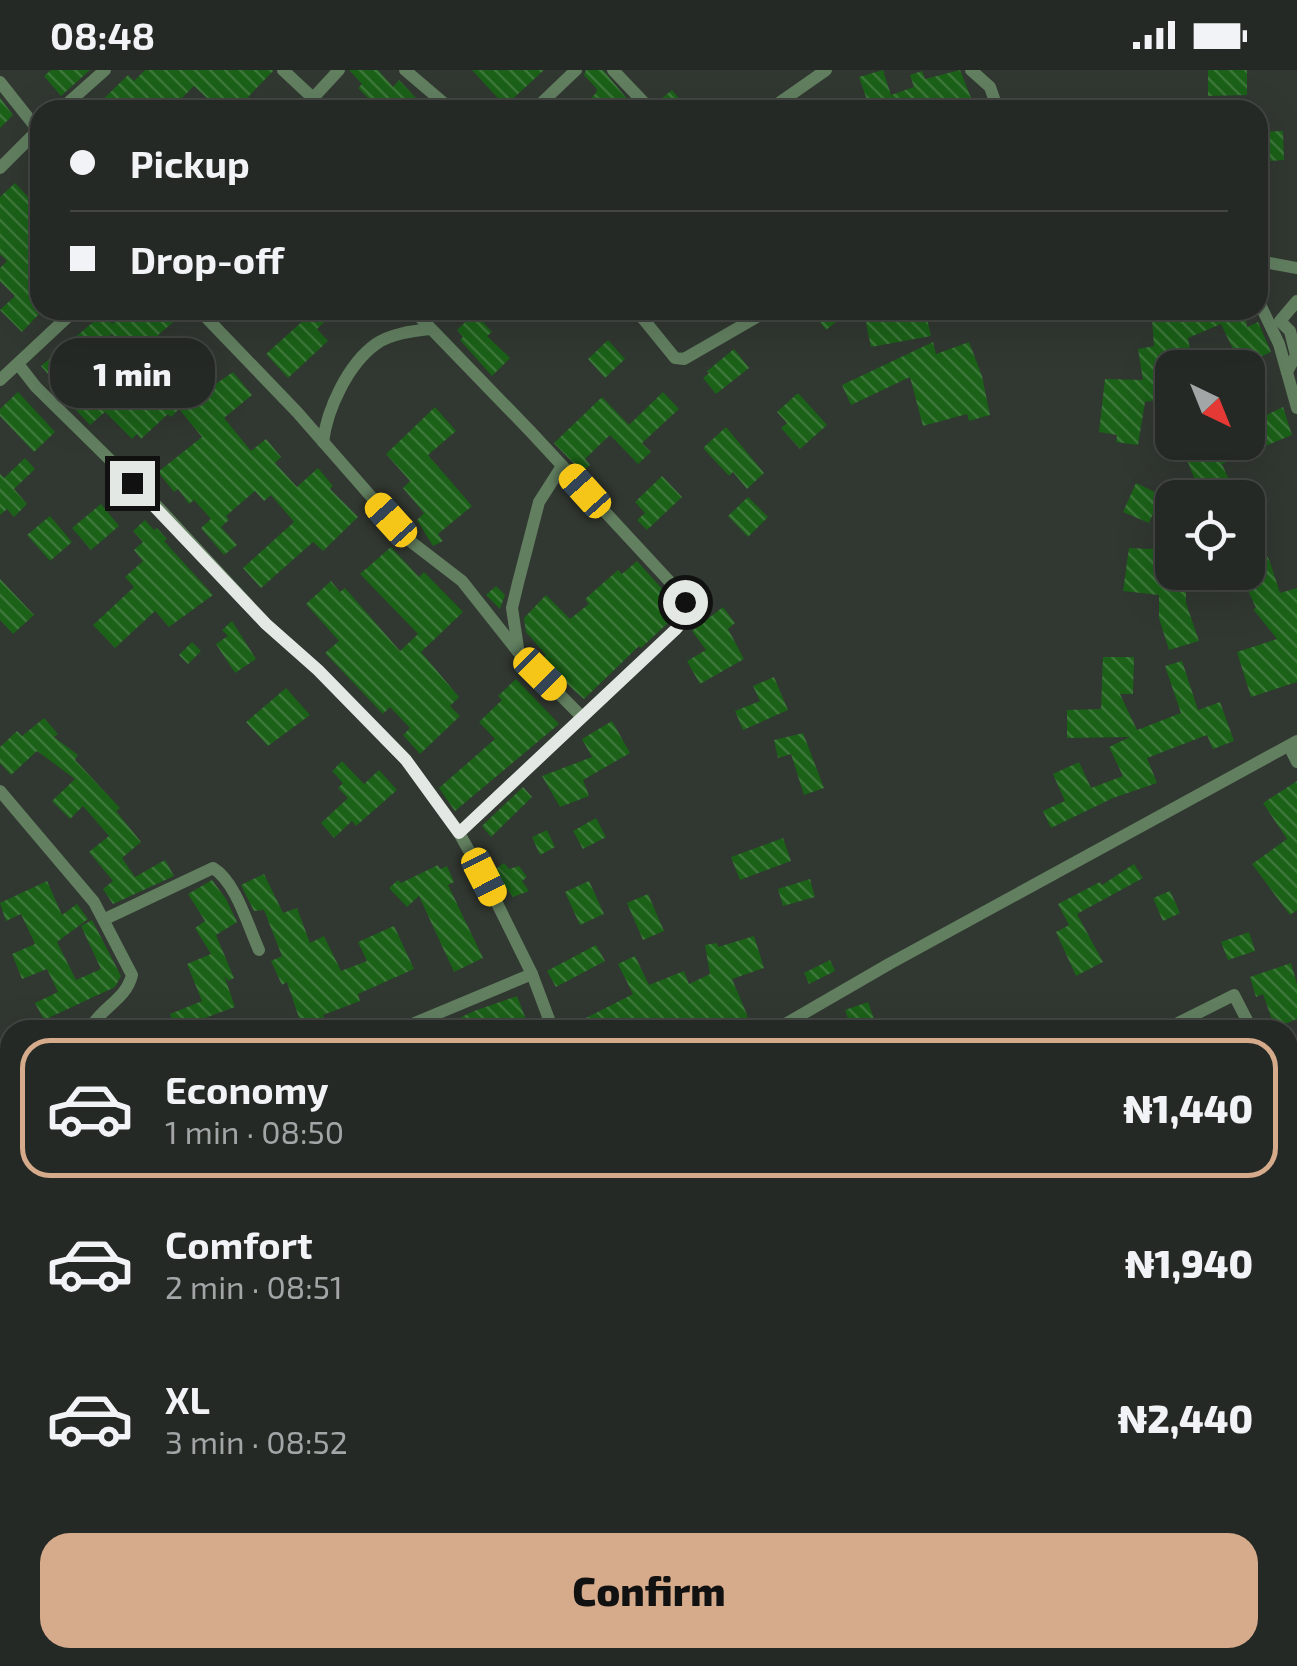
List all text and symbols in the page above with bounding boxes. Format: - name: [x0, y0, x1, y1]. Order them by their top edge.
- text: 08:48: [50, 12, 155, 58]
- text: Pickup: [130, 140, 250, 186]
- text: Drop-off: [130, 236, 284, 282]
- callout: 1 min: [49, 338, 214, 408]
- north arrow: [1155, 350, 1265, 460]
- map controls: [1155, 350, 1265, 590]
- text: 1 min: [93, 354, 172, 392]
- car: [554, 459, 616, 523]
- route end: [110, 461, 155, 506]
- button: locate: [1155, 480, 1265, 590]
- car: [360, 488, 422, 552]
- route start: [663, 580, 708, 625]
- car: [508, 642, 572, 706]
- car: [457, 843, 511, 911]
- icon: car: [45, 1063, 135, 1153]
- text: Economy: [165, 1066, 329, 1112]
- text: ₦1,440: [1123, 1085, 1253, 1131]
- text: 1 min · 08:50: [165, 1112, 344, 1150]
- icon: car: [45, 1218, 135, 1308]
- text: Comfort: [165, 1221, 313, 1267]
- text: ₦1,940: [1125, 1240, 1253, 1286]
- text: 2 min · 08:51: [165, 1267, 343, 1305]
- icon: car: [45, 1373, 135, 1463]
- text: XL: [165, 1376, 210, 1422]
- text: ₦2,440: [1118, 1395, 1253, 1441]
- text: 3 min · 08:52: [165, 1422, 348, 1460]
- button: Confirm: [40, 1533, 1258, 1648]

